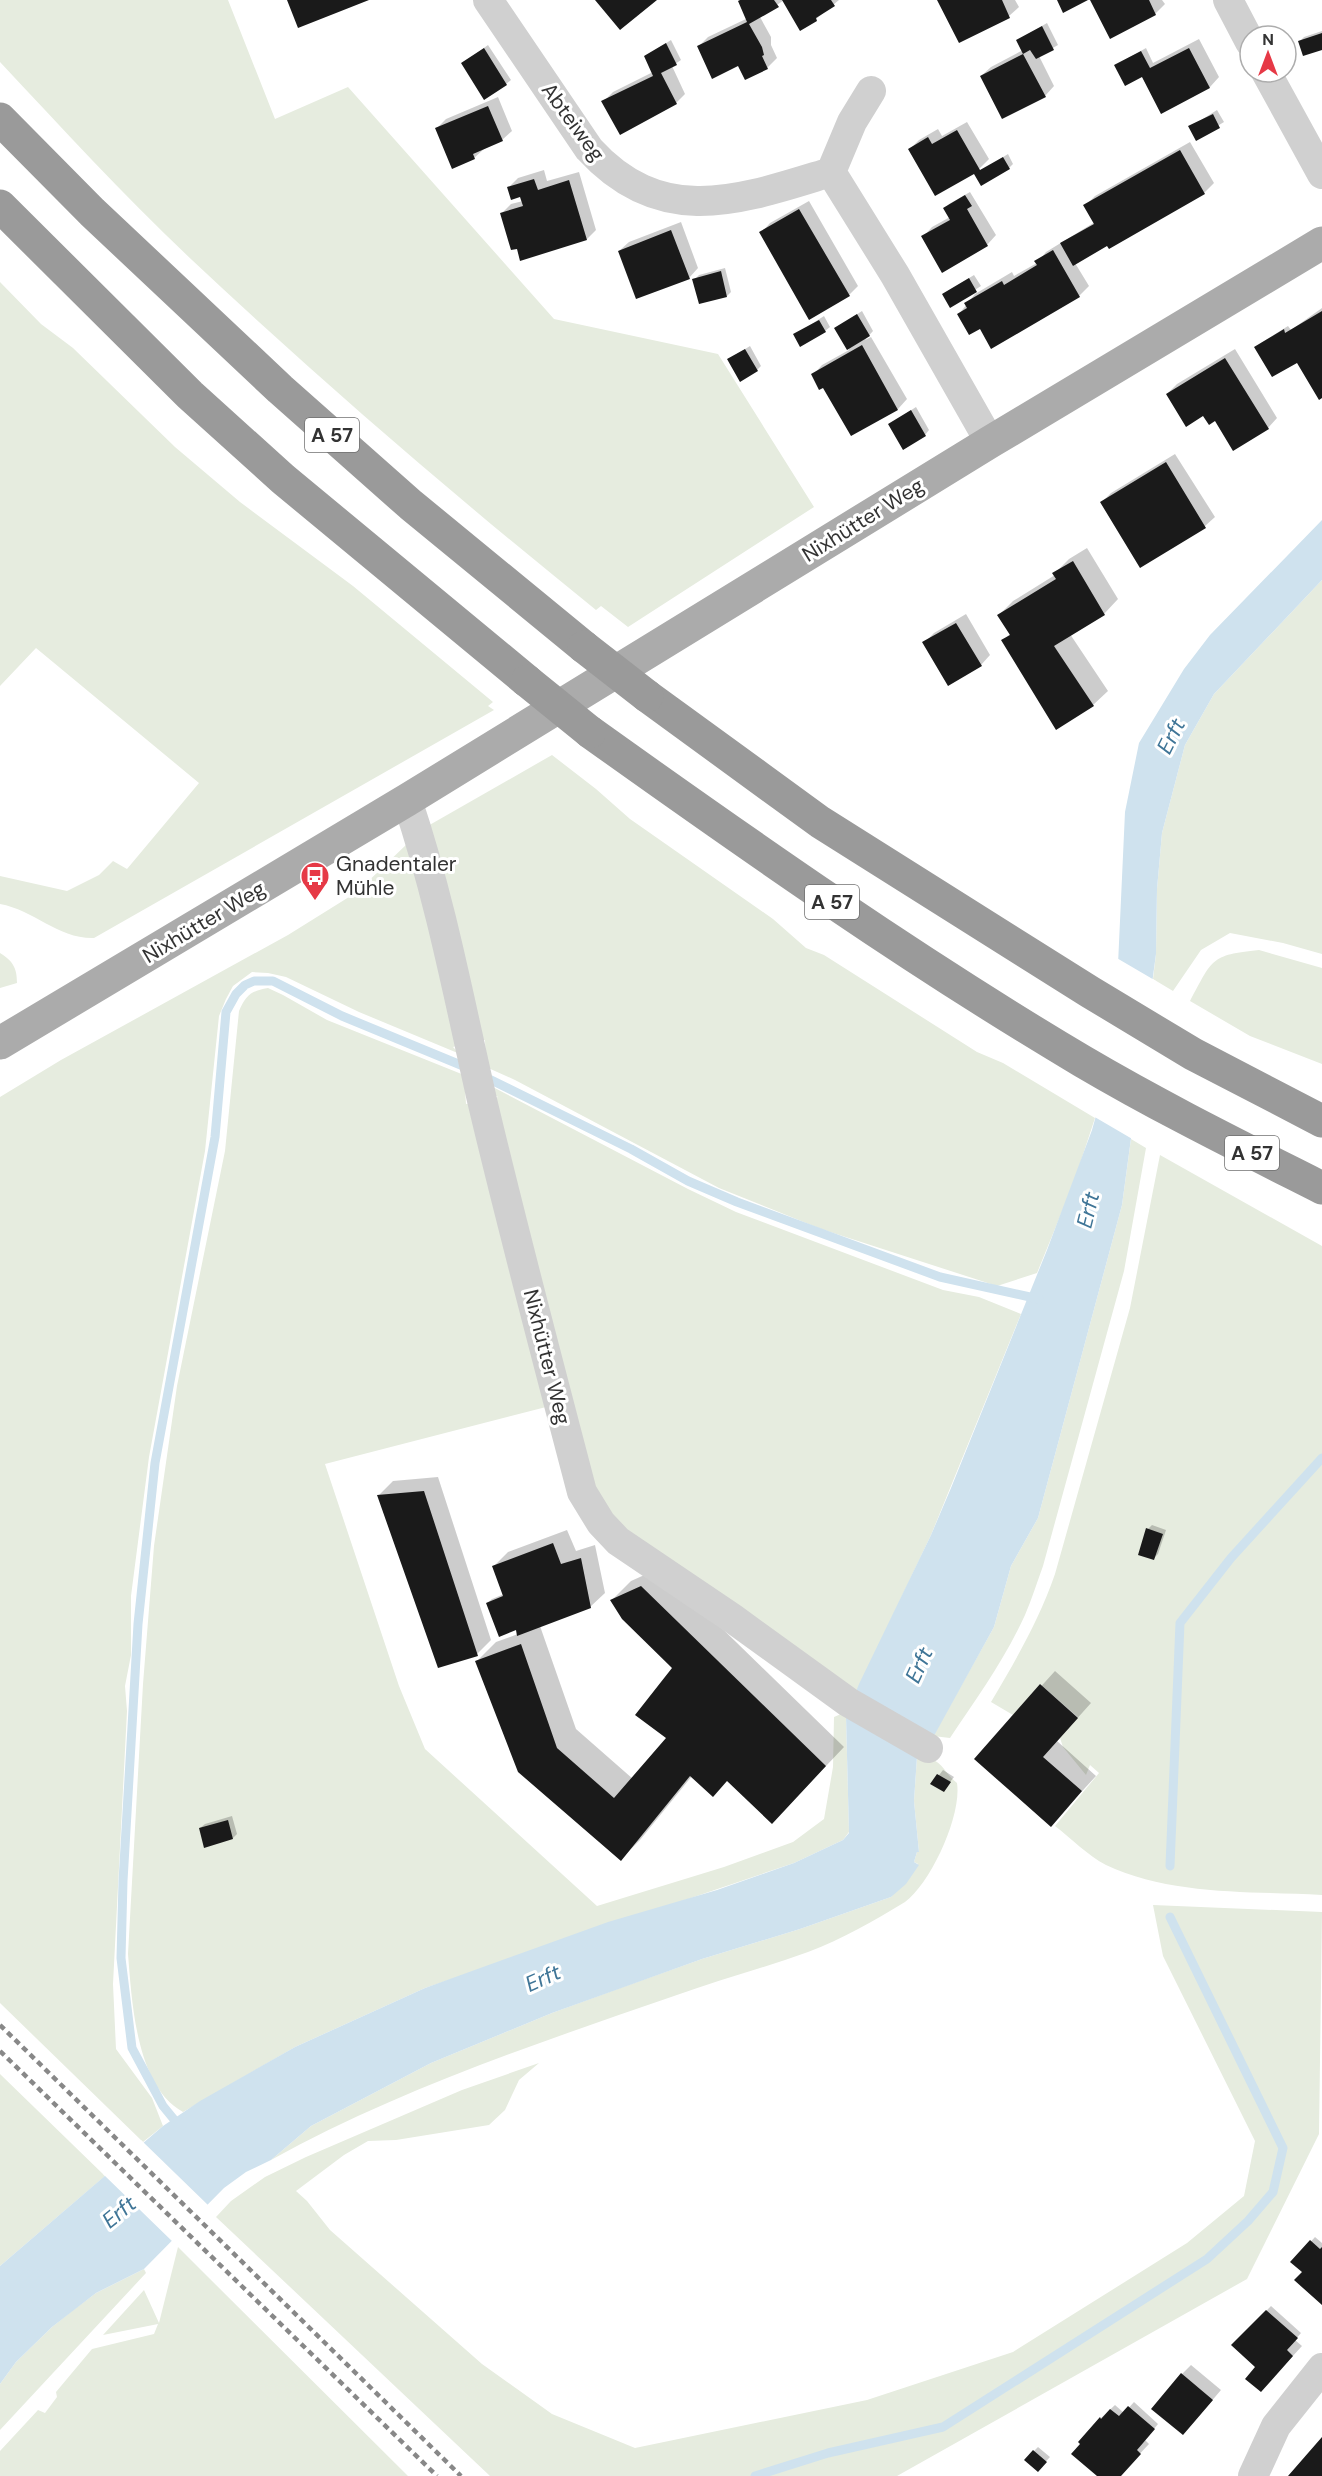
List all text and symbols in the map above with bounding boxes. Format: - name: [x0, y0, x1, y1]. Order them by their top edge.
- north arrow: [1238, 24, 1298, 84]
- text: N: [1262, 29, 1274, 50]
- street label: Abteiweg: [535, 77, 611, 167]
- road number: A 57: [305, 418, 359, 452]
- street label: Nixhütter Weg: [797, 471, 929, 569]
- water label: Erft: [1150, 713, 1192, 759]
- place label: Gnadentaler Mühle: [336, 850, 457, 902]
- bus stop icon: Gnadentaler Mühle: [299, 860, 331, 902]
- street label: Nixhütter Weg: [137, 874, 271, 970]
- road number: A 57: [805, 885, 859, 919]
- road number: A 57: [1225, 1136, 1279, 1170]
- water label: Erft: [1070, 1188, 1107, 1231]
- street label: Nixhütter Weg: [517, 1286, 577, 1428]
- water label: Erft: [898, 1642, 940, 1687]
- water label: Erft: [521, 1957, 566, 1999]
- water label: Erft: [96, 2189, 143, 2235]

